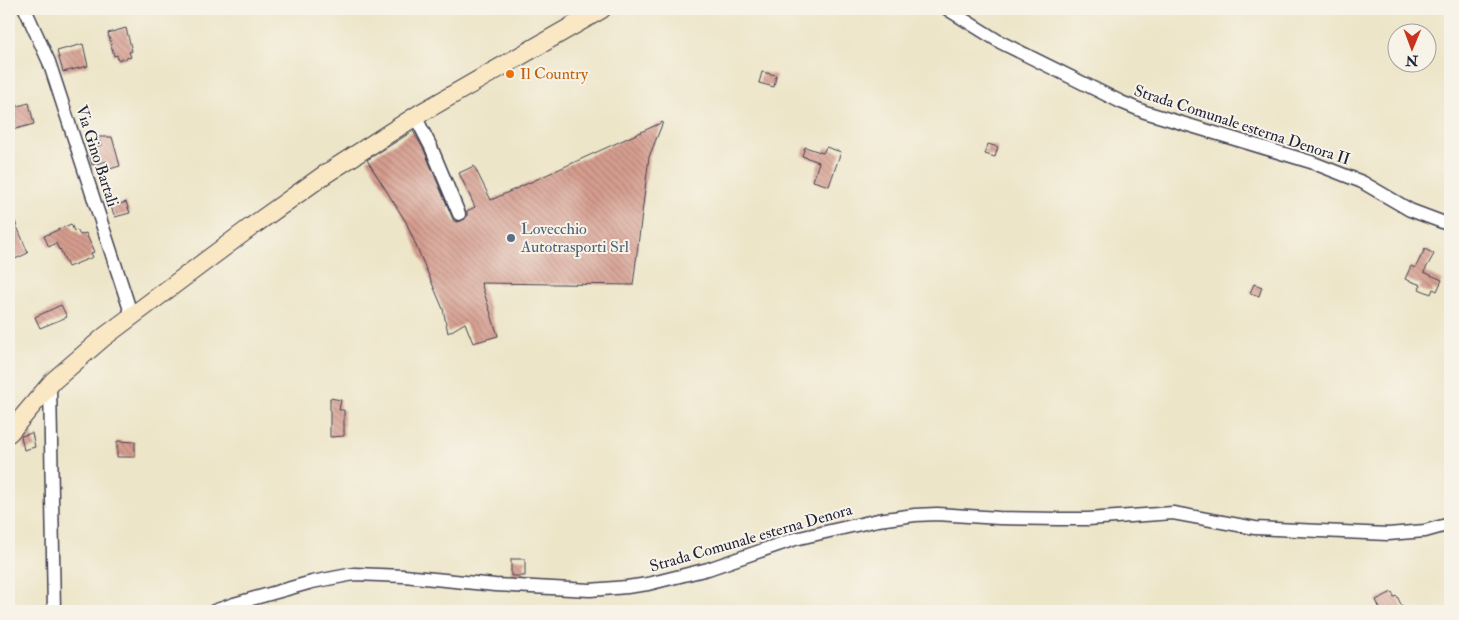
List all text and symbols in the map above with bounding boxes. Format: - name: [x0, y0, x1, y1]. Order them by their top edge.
- north arrow: [1386, 22, 1436, 72]
- text: N: [1405, 52, 1419, 69]
- place label: Il Country: [520, 64, 589, 84]
- marker: Il Country: [504, 68, 516, 80]
- street label: Strada Comunale esterna Denora II: [1131, 81, 1353, 169]
- street label: Via Gino Bartali: [71, 103, 123, 209]
- place label: Lovecchio Autotrasporti Srl: [520, 219, 629, 258]
- marker: Lovecchio Autotrasporti Srl: [505, 232, 517, 244]
- street label: Strada Comunale esterna Denora: [647, 499, 855, 577]

